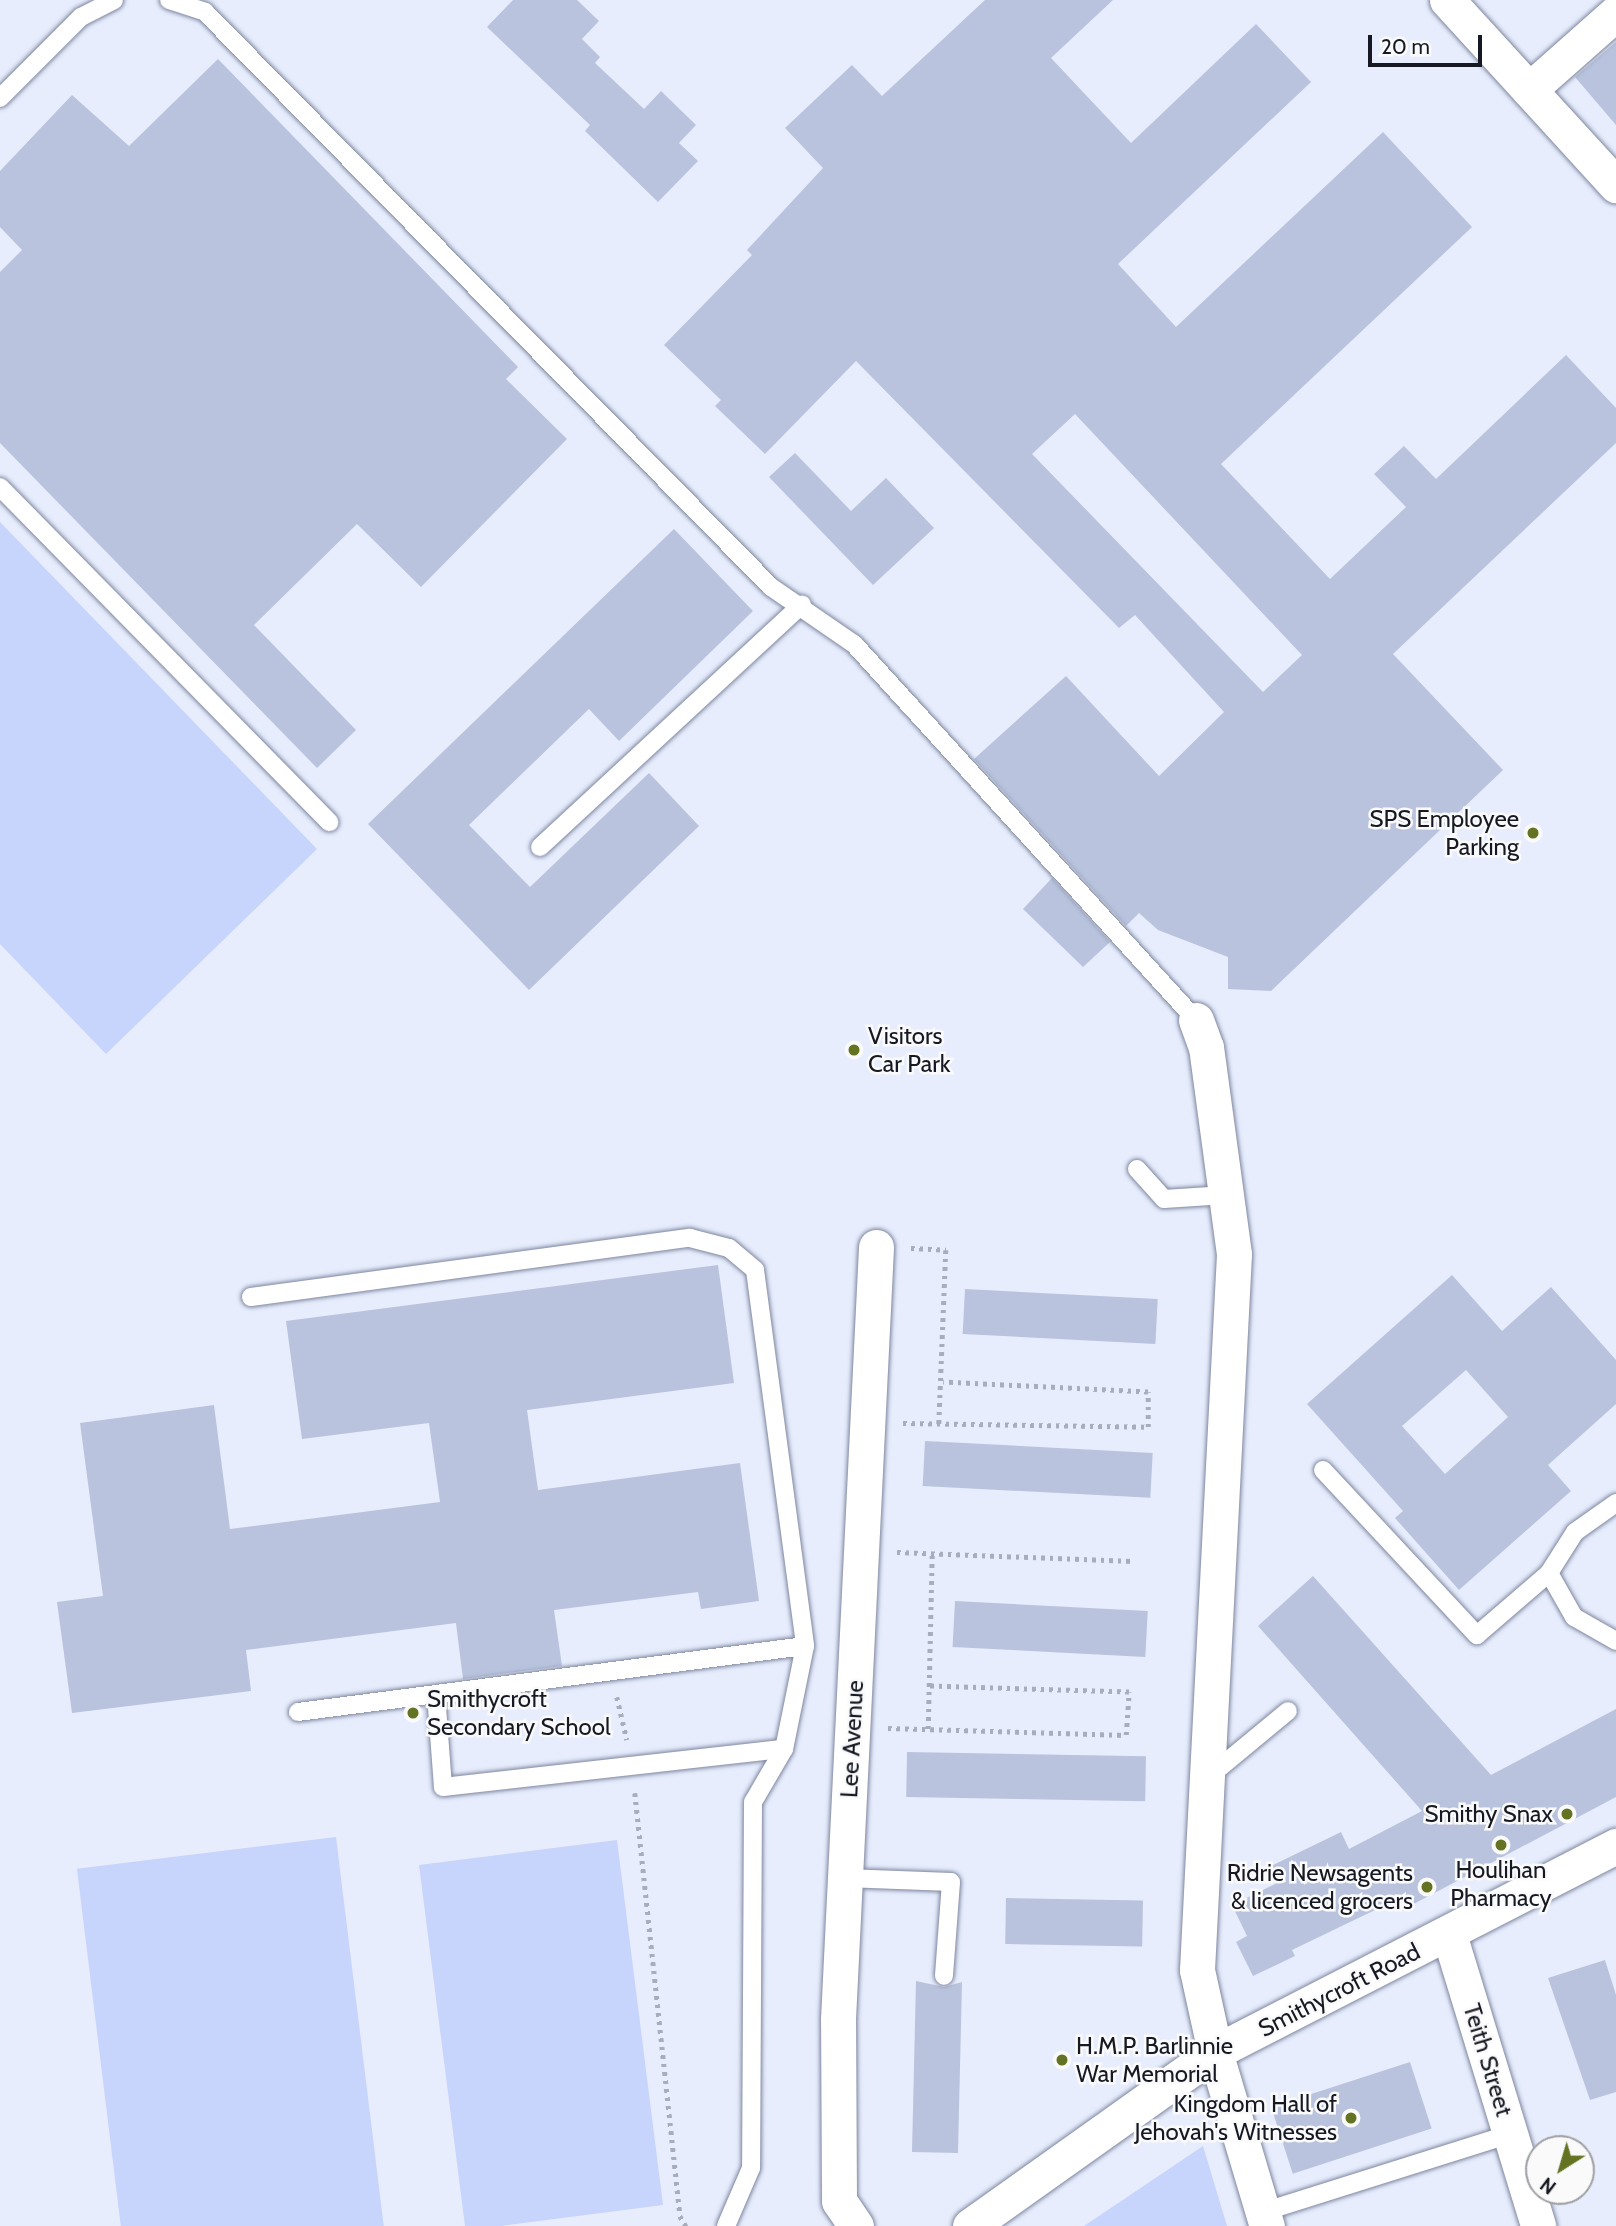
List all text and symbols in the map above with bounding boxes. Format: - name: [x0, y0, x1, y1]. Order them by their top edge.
- scale bar: [1371, 21, 1485, 65]
- text: 20 m: [1381, 34, 1430, 59]
- place label: SPS Employee Parking: [1369, 805, 1519, 861]
- marker: SPS Employee Parking: [1525, 825, 1541, 841]
- place label: Visitors Car Park: [868, 1022, 951, 1078]
- marker: Visitors Car Park: [846, 1042, 862, 1058]
- street label: Lee Avenue: [835, 1679, 869, 1799]
- place label: Smithycroft Secondary School: [427, 1685, 611, 1741]
- marker: Smithycroft Secondary School: [405, 1705, 421, 1721]
- place label: Smithy Snax: [1425, 1800, 1553, 1828]
- marker: Smithy Snax: [1559, 1806, 1575, 1822]
- marker: Houlihan Pharmacy: [1493, 1837, 1509, 1853]
- place label: Houlihan Pharmacy: [1450, 1856, 1552, 1912]
- place label: Ridrie Newsagents & licenced grocers: [1227, 1859, 1413, 1915]
- marker: Ridrie Newsagents & licenced grocers: [1419, 1879, 1435, 1895]
- street label: Smithycroft Road: [1253, 1937, 1425, 2043]
- street label: Teith Street: [1457, 2000, 1519, 2120]
- place label: H.M.P. Barlinnie War Memorial: [1076, 2032, 1233, 2088]
- marker: H.M.P. Barlinnie War Memorial: [1054, 2052, 1070, 2068]
- place label: Kingdom Hall of Jehovah's Witnesses: [1134, 2090, 1337, 2146]
- marker: Kingdom Hall of Jehovah's Witnesses: [1343, 2110, 1359, 2126]
- north arrow: [1525, 2135, 1595, 2205]
- text: N: [1536, 2172, 1561, 2199]

